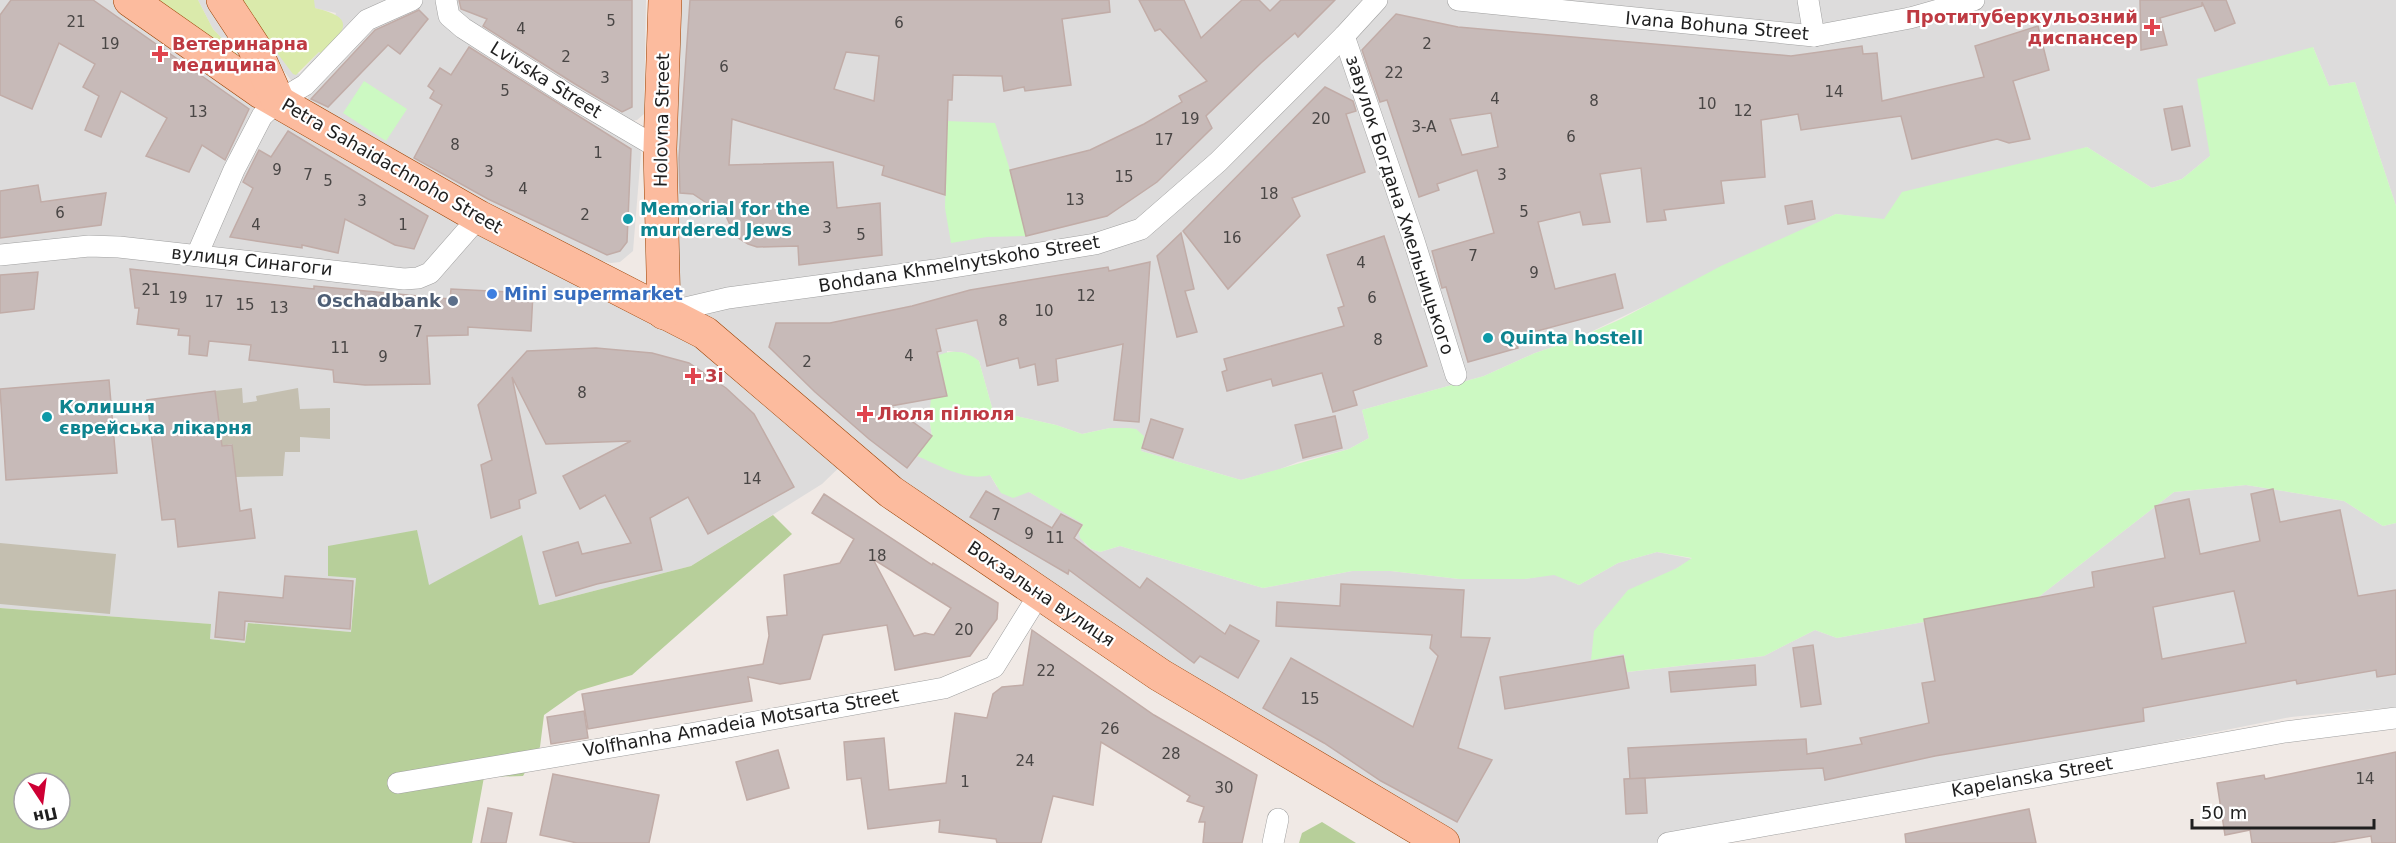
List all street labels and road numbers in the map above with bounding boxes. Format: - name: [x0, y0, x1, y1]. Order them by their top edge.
- street label: Ivana Bohuna Street: [1624, 7, 1810, 44]
- street label: Lvivska Street: [487, 37, 606, 122]
- street label: завулок Богдана Хмельницького: [1342, 52, 1459, 357]
- street label: Holovna Street: [650, 53, 673, 187]
- street label: Petra Sahaidachnoho Street: [278, 94, 506, 238]
- street label: Bohdana Khmelnytskoho Street: [817, 231, 1101, 296]
- street label: вулиця Синагоги: [170, 242, 334, 279]
- street label: Вокзальна вулиця: [964, 537, 1119, 651]
- street label: Volfhanha Amadeia Motsarta Street: [581, 684, 900, 761]
- street label: Kapelanska Street: [1950, 752, 2114, 801]

